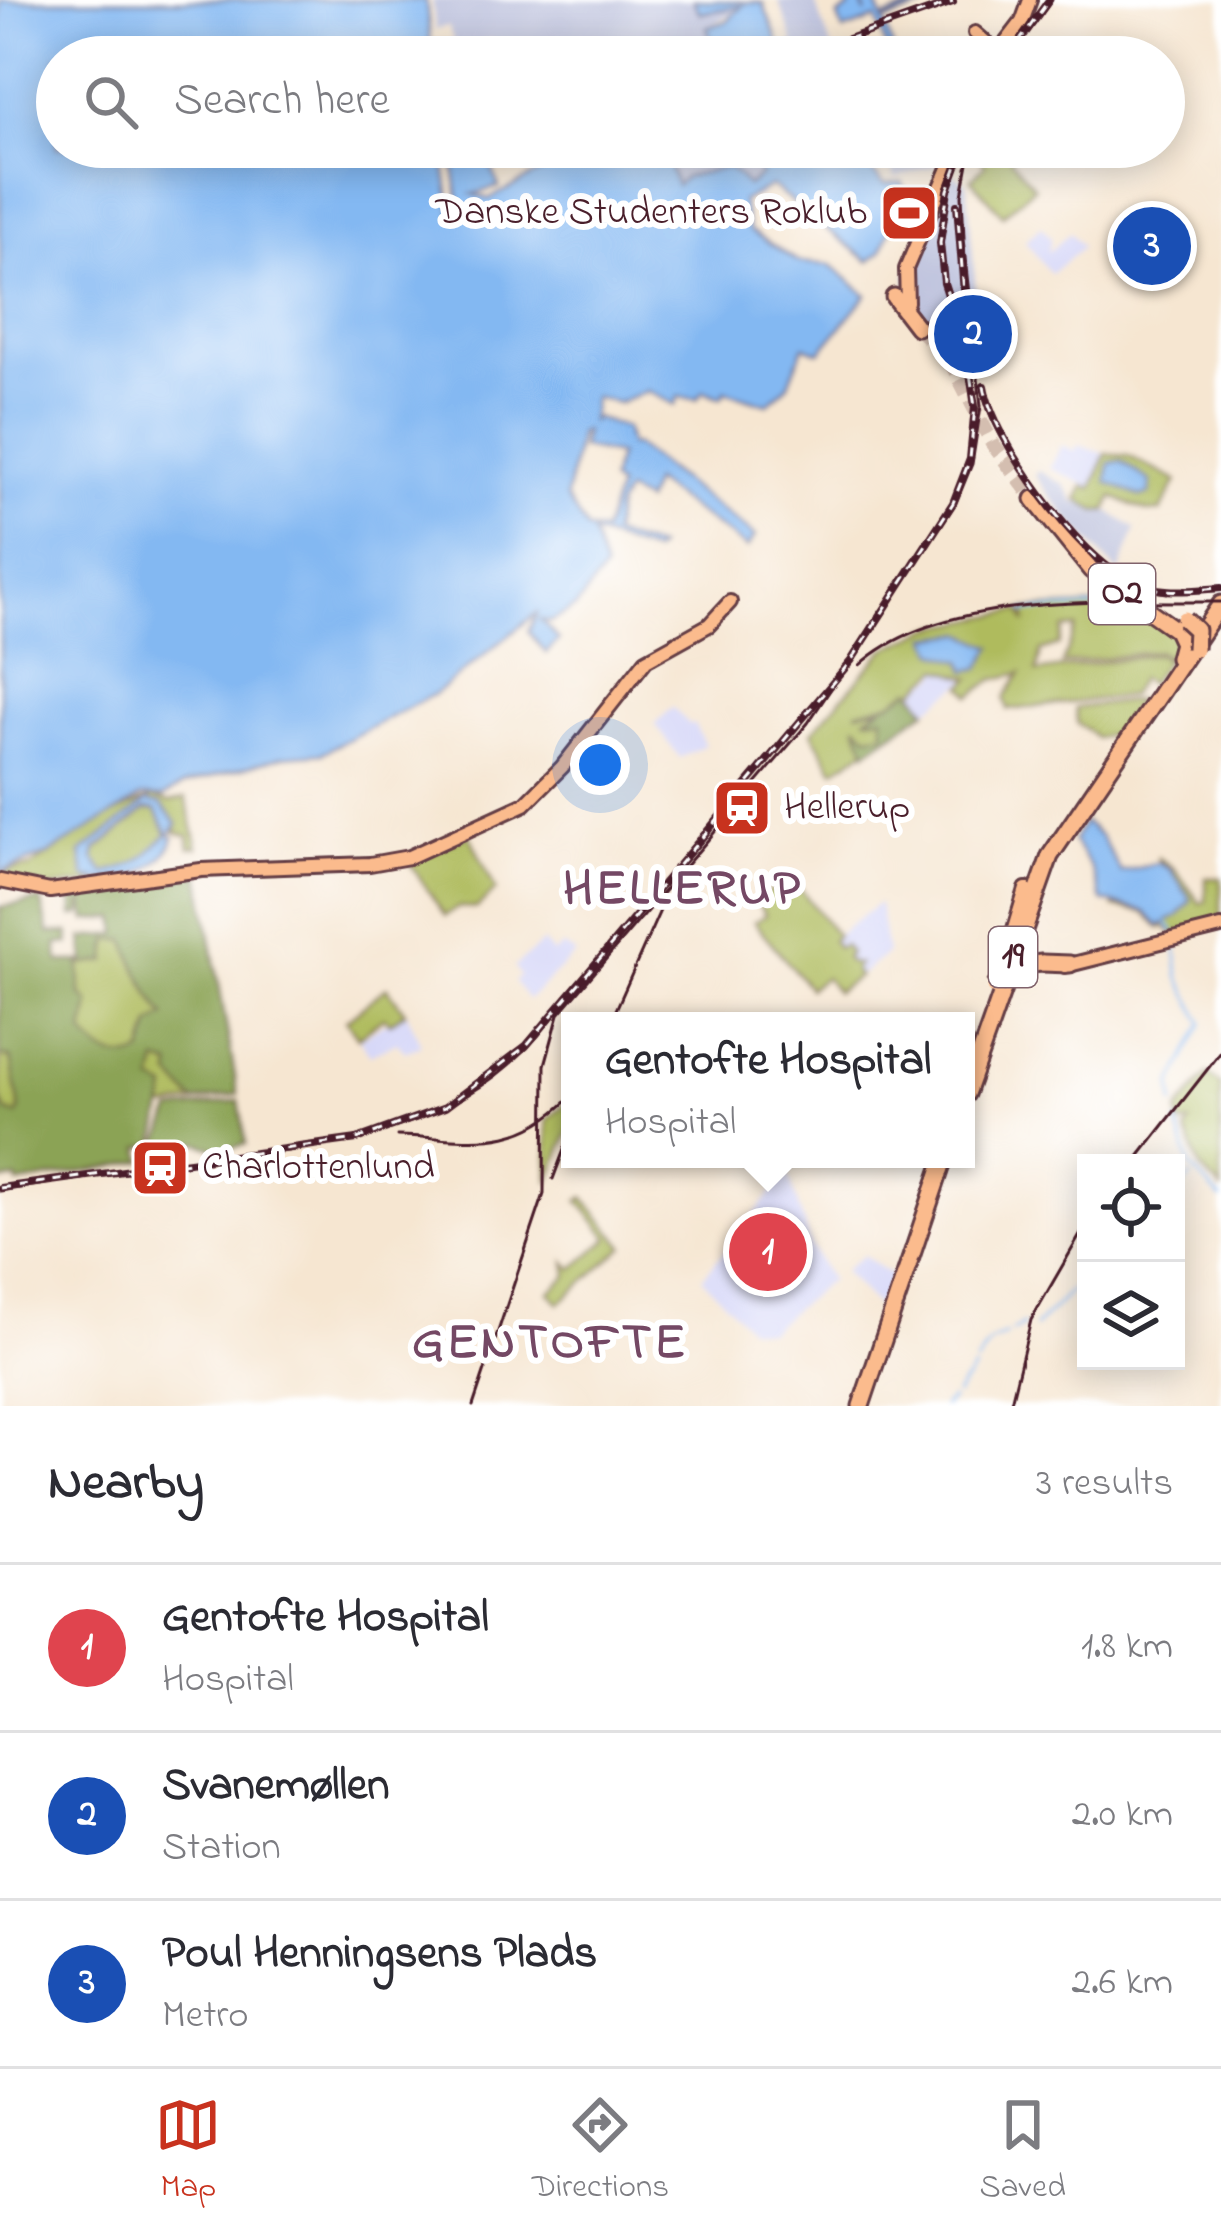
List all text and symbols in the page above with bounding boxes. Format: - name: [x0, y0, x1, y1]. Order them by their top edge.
- search box: [36, 36, 1185, 168]
- icon: search: [78, 69, 144, 135]
- text: Search here: [174, 69, 390, 135]
- sports icon: Danske Studenters Roklub: [878, 182, 940, 244]
- place label: Danske Studenters Roklub: [435, 185, 867, 242]
- pin: 3: [1113, 201, 1191, 291]
- pin: 2: [934, 289, 1012, 379]
- road number: O2: [1089, 564, 1155, 624]
- your location: [570, 735, 630, 795]
- station icon: Hellerup: [711, 777, 773, 839]
- place label: Hellerup: [784, 780, 910, 837]
- district label: HELLERUP: [563, 853, 803, 928]
- road number: 19: [989, 927, 1037, 987]
- popup: [561, 1012, 975, 1168]
- text: Gentofte Hospital: [605, 1029, 931, 1095]
- text: Hospital: [605, 1095, 736, 1152]
- station icon: Charlottenlund: [129, 1137, 191, 1199]
- place label: Charlottenlund: [202, 1140, 435, 1197]
- map controls: [1077, 1154, 1185, 1370]
- button: locate: [1077, 1154, 1185, 1262]
- pin: 1: [729, 1207, 807, 1297]
- button: layers: [1077, 1262, 1185, 1370]
- district label: GENTOFTE: [412, 1307, 688, 1382]
- text: Nearby: [48, 1447, 204, 1522]
- text: 3 results: [1036, 1456, 1173, 1513]
- text: Gentofte Hospital: [162, 1586, 489, 1652]
- text: 1: [81, 1619, 93, 1676]
- text: 1.8 km: [1081, 1619, 1173, 1676]
- text: Hospital: [162, 1652, 294, 1709]
- text: Svanemøllen: [162, 1754, 389, 1820]
- text: 2: [77, 1787, 97, 1844]
- text: 2.0 km: [1072, 1787, 1173, 1844]
- text: Station: [162, 1820, 281, 1877]
- text: Poul Henningsens Plads: [162, 1922, 597, 1988]
- text: 3: [79, 1955, 95, 2012]
- text: 2.6 km: [1071, 1955, 1173, 2012]
- text: Metro: [162, 1988, 249, 2045]
- tab: Map: [155, 2092, 221, 2212]
- tab: Directions: [532, 2092, 669, 2212]
- tab: Saved: [980, 2092, 1066, 2212]

